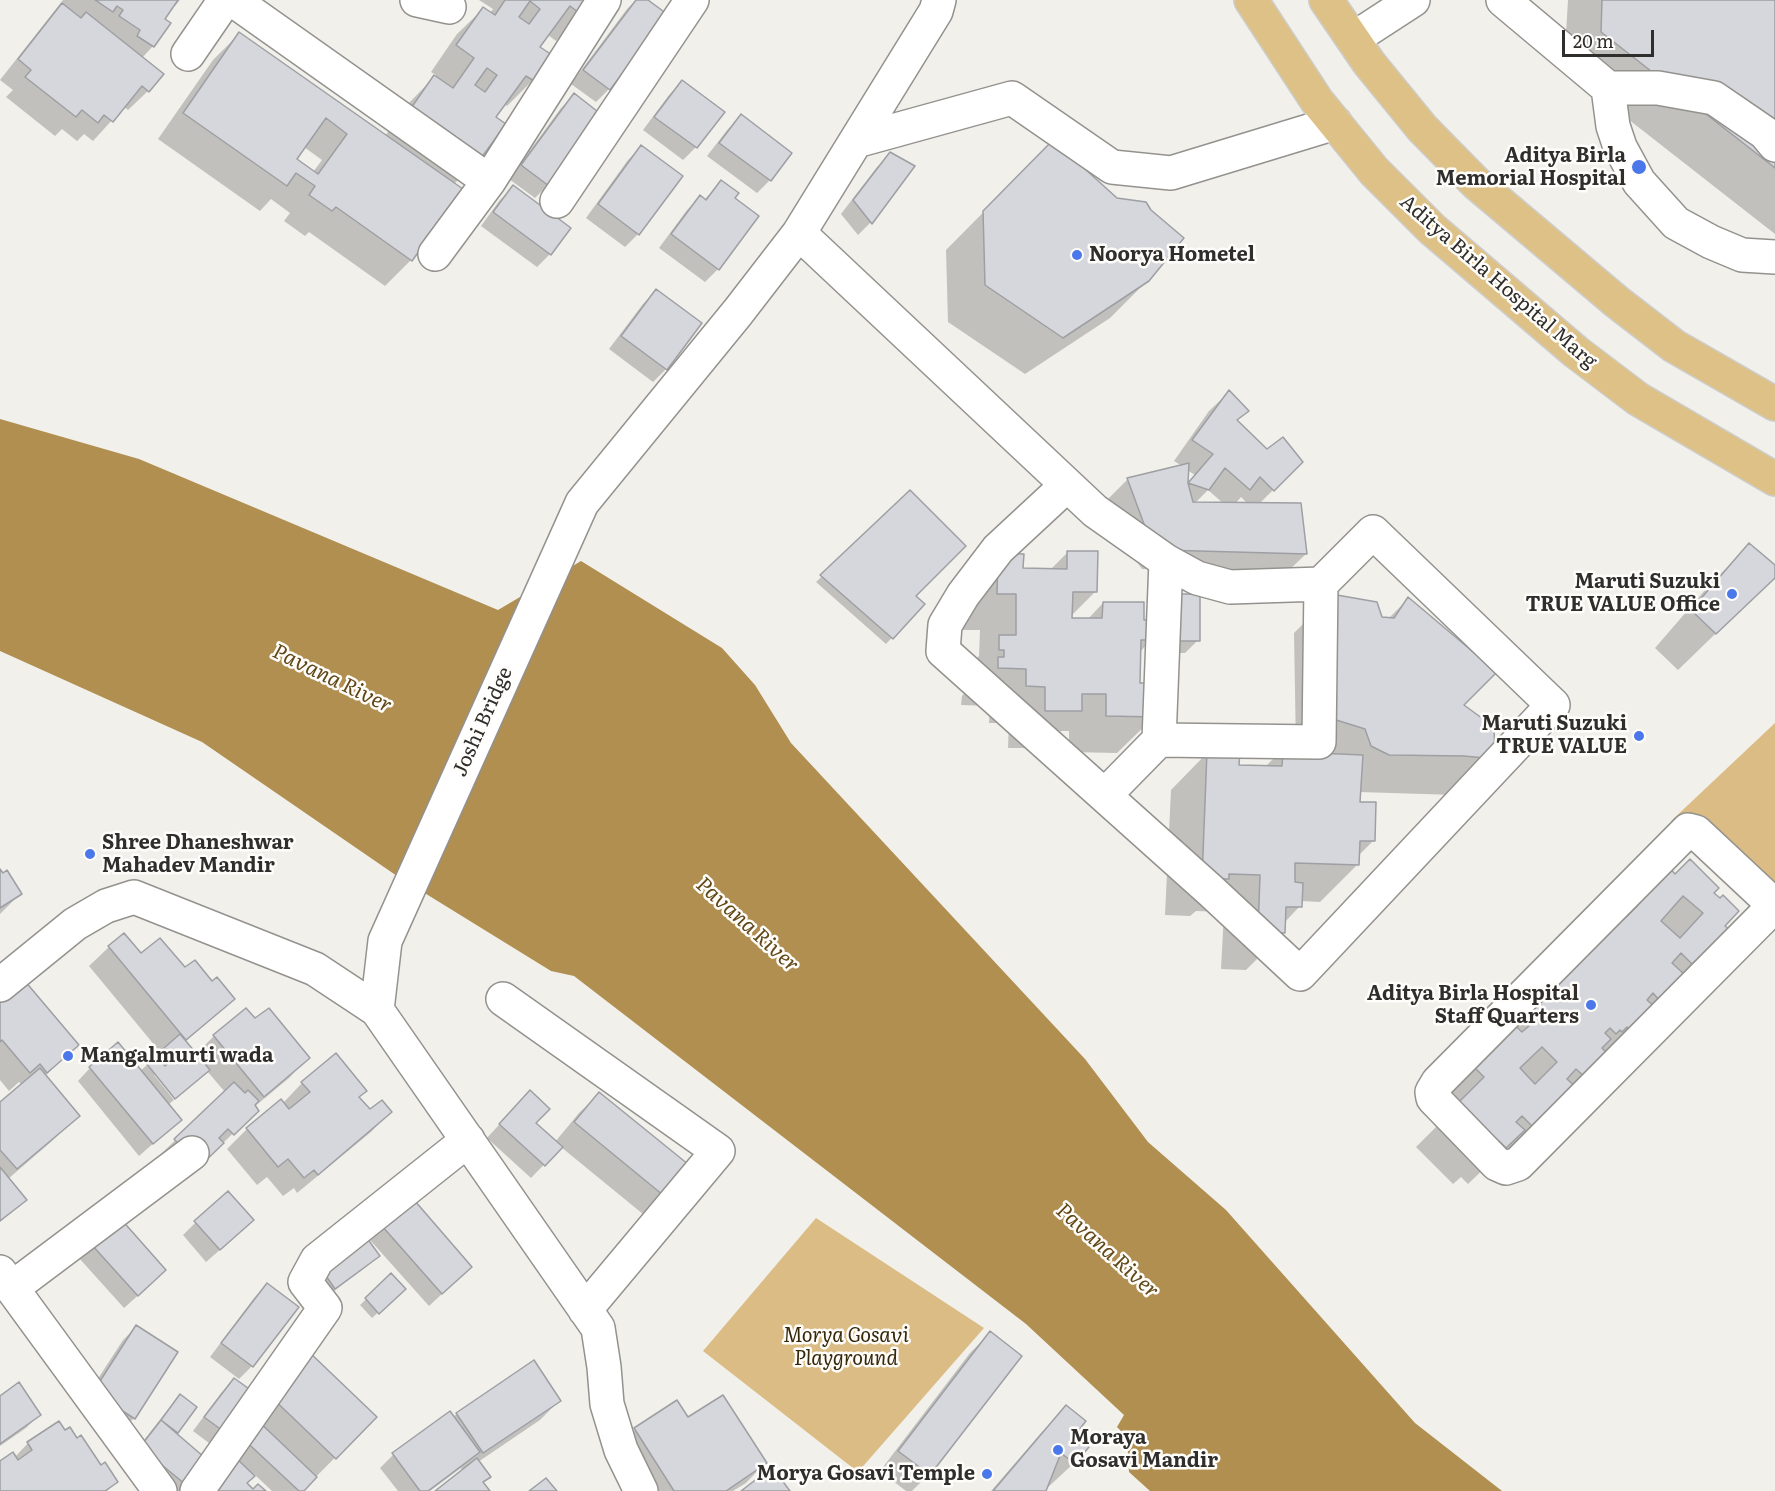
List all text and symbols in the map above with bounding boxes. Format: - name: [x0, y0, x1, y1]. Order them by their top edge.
- scale bar: [1565, 18, 1656, 56]
- text: 20 m: [1573, 27, 1614, 54]
- place label: Aditya Birla Memorial Hospital: [1436, 144, 1626, 191]
- marker: Aditya Birla Memorial Hospital: [1630, 158, 1648, 176]
- street label: Aditya Birla Hospital Marg: [1395, 190, 1601, 374]
- place label: Noorya Hometel: [1089, 243, 1255, 267]
- marker: Noorya Hometel: [1070, 248, 1084, 262]
- place label: Maruti Suzuki TRUE VALUE Office: [1525, 570, 1720, 617]
- marker: Maruti Suzuki TRUE VALUE Office: [1725, 587, 1739, 601]
- water label: Pavana River: [268, 639, 396, 719]
- street label: Joshi Bridge: [448, 663, 518, 781]
- place label: Maruti Suzuki TRUE VALUE: [1482, 712, 1627, 759]
- marker: Maruti Suzuki TRUE VALUE: [1632, 729, 1646, 743]
- place label: Shree Dhaneshwar Mahadev Mandir: [102, 831, 294, 878]
- marker: Shree Dhaneshwar Mahadev Mandir: [83, 847, 97, 861]
- water label: Pavana River: [690, 872, 804, 978]
- place label: Aditya Birla Hospital Staff Quarters: [1367, 982, 1579, 1029]
- marker: Aditya Birla Hospital Staff Quarters: [1584, 998, 1598, 1012]
- place label: Mangalmurti wada: [80, 1044, 273, 1068]
- marker: Mangalmurti wada: [61, 1049, 75, 1063]
- water label: Pavana River: [1050, 1198, 1164, 1304]
- park label: Morya Gosavi Playground: [783, 1324, 909, 1371]
- place label: Moraya Gosavi Mandir: [1070, 1426, 1218, 1473]
- marker: Moraya Gosavi Mandir: [1051, 1443, 1065, 1457]
- place label: Morya Gosavi Temple: [757, 1462, 975, 1486]
- marker: Morya Gosavi Temple: [980, 1467, 994, 1481]

